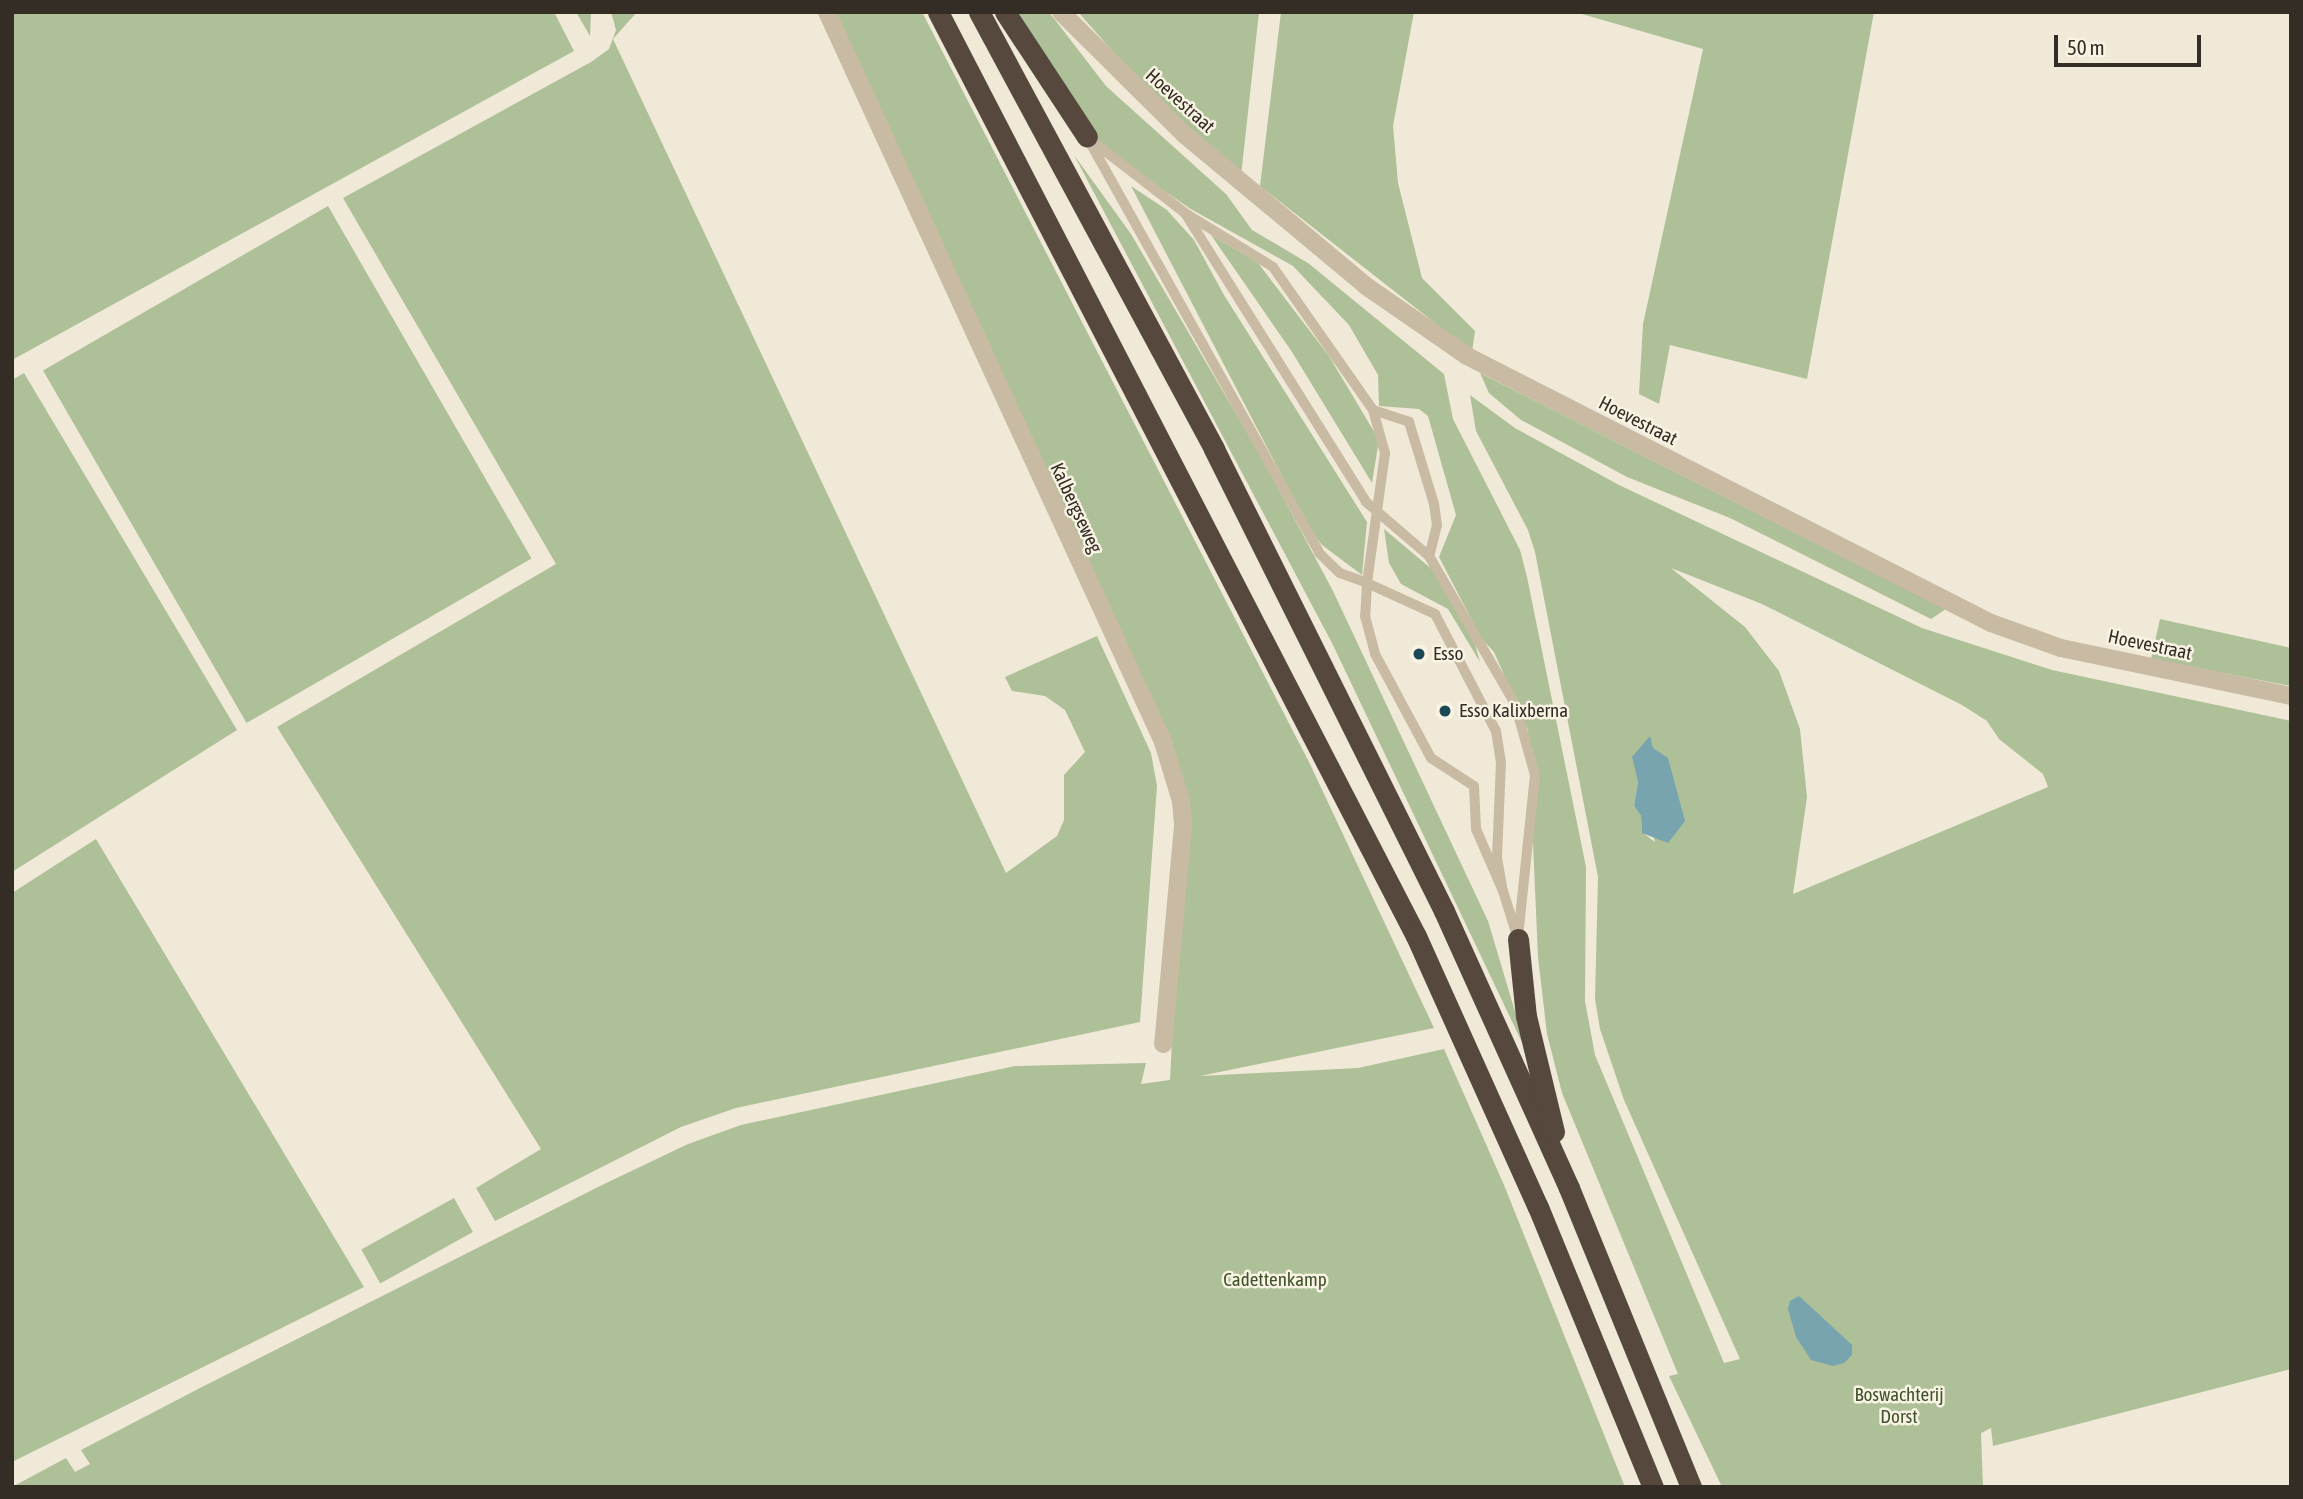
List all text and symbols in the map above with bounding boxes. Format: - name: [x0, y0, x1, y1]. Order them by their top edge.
- scale bar: [2058, 21, 2205, 65]
- text: 50 m: [2067, 35, 2105, 59]
- street label: Hoevestraat: [1141, 64, 1219, 138]
- street label: Hoevestraat: [1595, 391, 1681, 451]
- street label: Kalbergseweg: [1045, 459, 1107, 557]
- street label: Hoevestraat: [2106, 625, 2194, 665]
- place label: Esso: [1433, 643, 1463, 665]
- marker: Esso: [1411, 646, 1427, 662]
- place label: Esso Kalixberna: [1459, 700, 1568, 722]
- marker: Esso Kalixberna: [1437, 703, 1453, 719]
- park label: Cadettenkamp: [1223, 1269, 1327, 1291]
- park label: Boswachterij Dorst: [1854, 1384, 1944, 1428]

